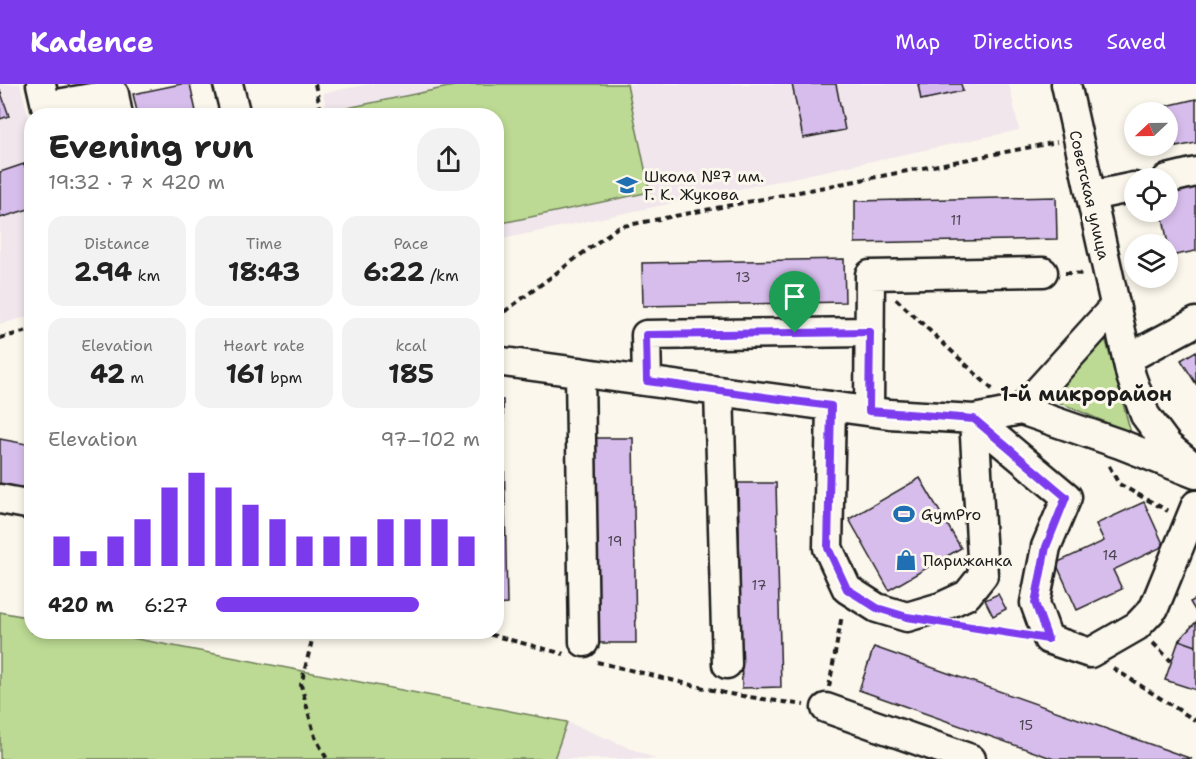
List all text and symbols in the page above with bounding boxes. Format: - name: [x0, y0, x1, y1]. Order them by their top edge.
- text: Kadence: [30, 23, 154, 61]
- text: Map: [895, 28, 940, 56]
- text: Directions: [973, 28, 1073, 56]
- text: Saved: [1106, 28, 1166, 56]
- north arrow: [1124, 102, 1178, 156]
- map controls: [1124, 102, 1178, 288]
- text: Evening run: [48, 124, 254, 169]
- button: share: [417, 128, 480, 191]
- street label: Советская улица: [1064, 128, 1115, 262]
- place label: Школа №7 им. Г. К. Жукова: [644, 166, 764, 205]
- button: locate: [1124, 168, 1178, 222]
- text: 19:32 · 7 × 420 m: [48, 169, 225, 195]
- school or university icon: Школа №7 им. Г. К. Жукова: [615, 173, 639, 197]
- house number: 11: [950, 211, 962, 229]
- text: Distance: [84, 233, 150, 254]
- text: Time: [246, 233, 282, 254]
- text: Pace: [393, 233, 429, 254]
- button: layers: [1124, 234, 1178, 288]
- text: 2.94: [74, 254, 132, 289]
- text: 18:43: [228, 254, 300, 289]
- text: 6:22: [363, 254, 425, 289]
- text: km: [132, 265, 160, 286]
- text: /km: [425, 265, 459, 286]
- house number: 13: [736, 268, 750, 286]
- pin: [769, 271, 820, 333]
- icon: arrive: [778, 280, 811, 313]
- text: Elevation: [81, 335, 153, 356]
- text: Heart rate: [223, 335, 305, 356]
- text: kcal: [395, 335, 427, 356]
- text: 42: [90, 356, 125, 391]
- text: 161: [226, 356, 265, 391]
- text: 185: [388, 356, 434, 391]
- text: m: [125, 367, 144, 388]
- text: bpm: [265, 367, 302, 388]
- district label: 1-й микрорайон: [1000, 381, 1172, 407]
- text: Elevation: [48, 426, 138, 452]
- text: 97–102 m: [380, 426, 480, 452]
- sports icon: GymPro: [892, 502, 916, 526]
- place label: GymPro: [921, 504, 981, 525]
- house number: 19: [607, 532, 623, 550]
- house number: 14: [1102, 546, 1118, 564]
- shop icon: Парижанка: [894, 548, 918, 572]
- place label: Парижанка: [923, 550, 1012, 571]
- house number: 17: [752, 576, 766, 594]
- text: 420 m: [48, 592, 114, 618]
- text: 6:27: [144, 592, 188, 618]
- house number: 15: [1019, 716, 1033, 734]

